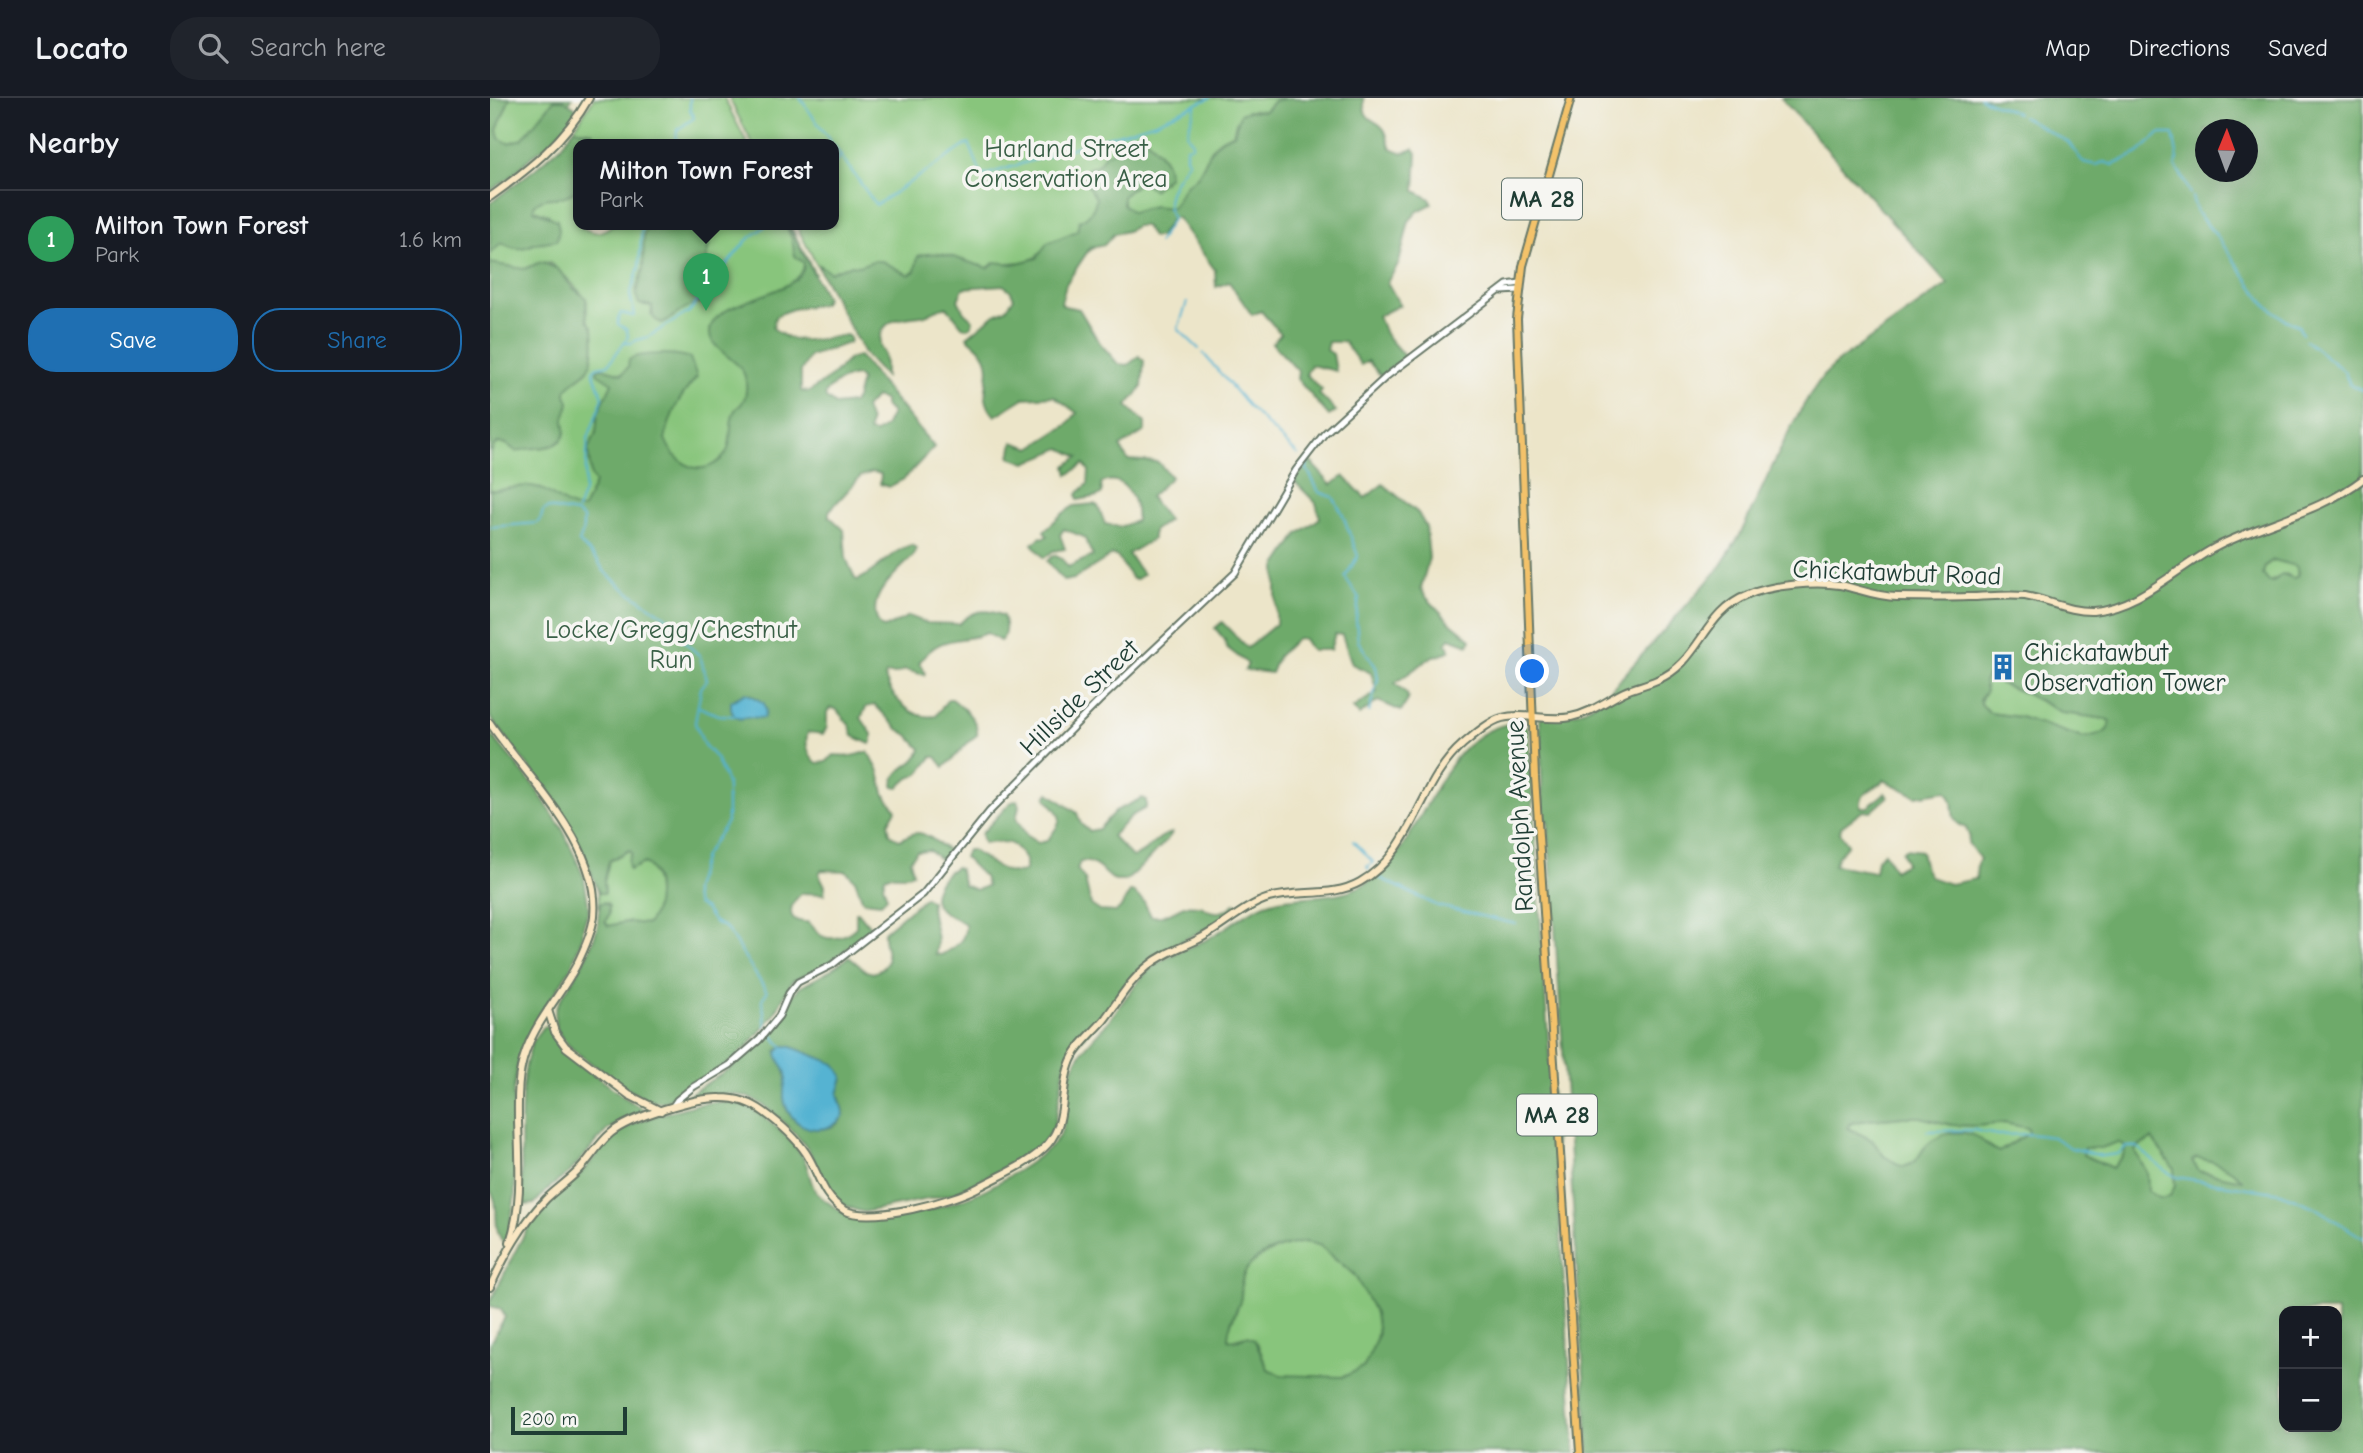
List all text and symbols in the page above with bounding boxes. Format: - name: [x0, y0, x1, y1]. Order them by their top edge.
- search box: [170, 17, 660, 80]
- text: Locato: [35, 29, 128, 67]
- icon: search: [194, 29, 232, 67]
- text: Search here: [250, 33, 386, 63]
- text: Map: [2045, 34, 2091, 62]
- text: Directions: [2129, 34, 2230, 62]
- text: Saved: [2268, 34, 2328, 62]
- north arrow: [2195, 119, 2258, 182]
- text: Nearby: [28, 126, 119, 161]
- park label: Harland Street Conservation Area: [964, 134, 1168, 194]
- popup: [573, 139, 839, 230]
- text: Milton Town Forest: [599, 156, 813, 186]
- road number: MA 28: [1502, 178, 1582, 220]
- text: Park: [599, 186, 643, 213]
- text: Milton Town Forest: [95, 211, 308, 241]
- text: 1: [46, 226, 56, 253]
- text: 1.6 km: [399, 226, 462, 253]
- text: Park: [95, 241, 139, 268]
- pin: 1: [683, 253, 729, 311]
- button: Save: [28, 308, 238, 372]
- button: Share: [252, 308, 462, 372]
- street label: Chickatawbut Road: [1792, 554, 2002, 592]
- park label: Locke/Gregg/Chestnut Run: [545, 615, 799, 675]
- street label: Hillside Street: [1014, 633, 1146, 762]
- place label: Chickatawbut Observation Tower: [2024, 638, 2226, 698]
- building icon: Chickatawbut Observation Tower: [1988, 652, 2018, 682]
- your location: [1515, 654, 1549, 688]
- street label: Randolph Avenue: [1500, 719, 1540, 913]
- road number: MA 28: [1517, 1094, 1597, 1135]
- map controls: [2279, 1306, 2342, 1432]
- button: +: [2279, 1306, 2342, 1369]
- button: −: [2279, 1369, 2342, 1432]
- scale bar: [511, 1404, 626, 1436]
- text: 200 m: [522, 1408, 577, 1430]

